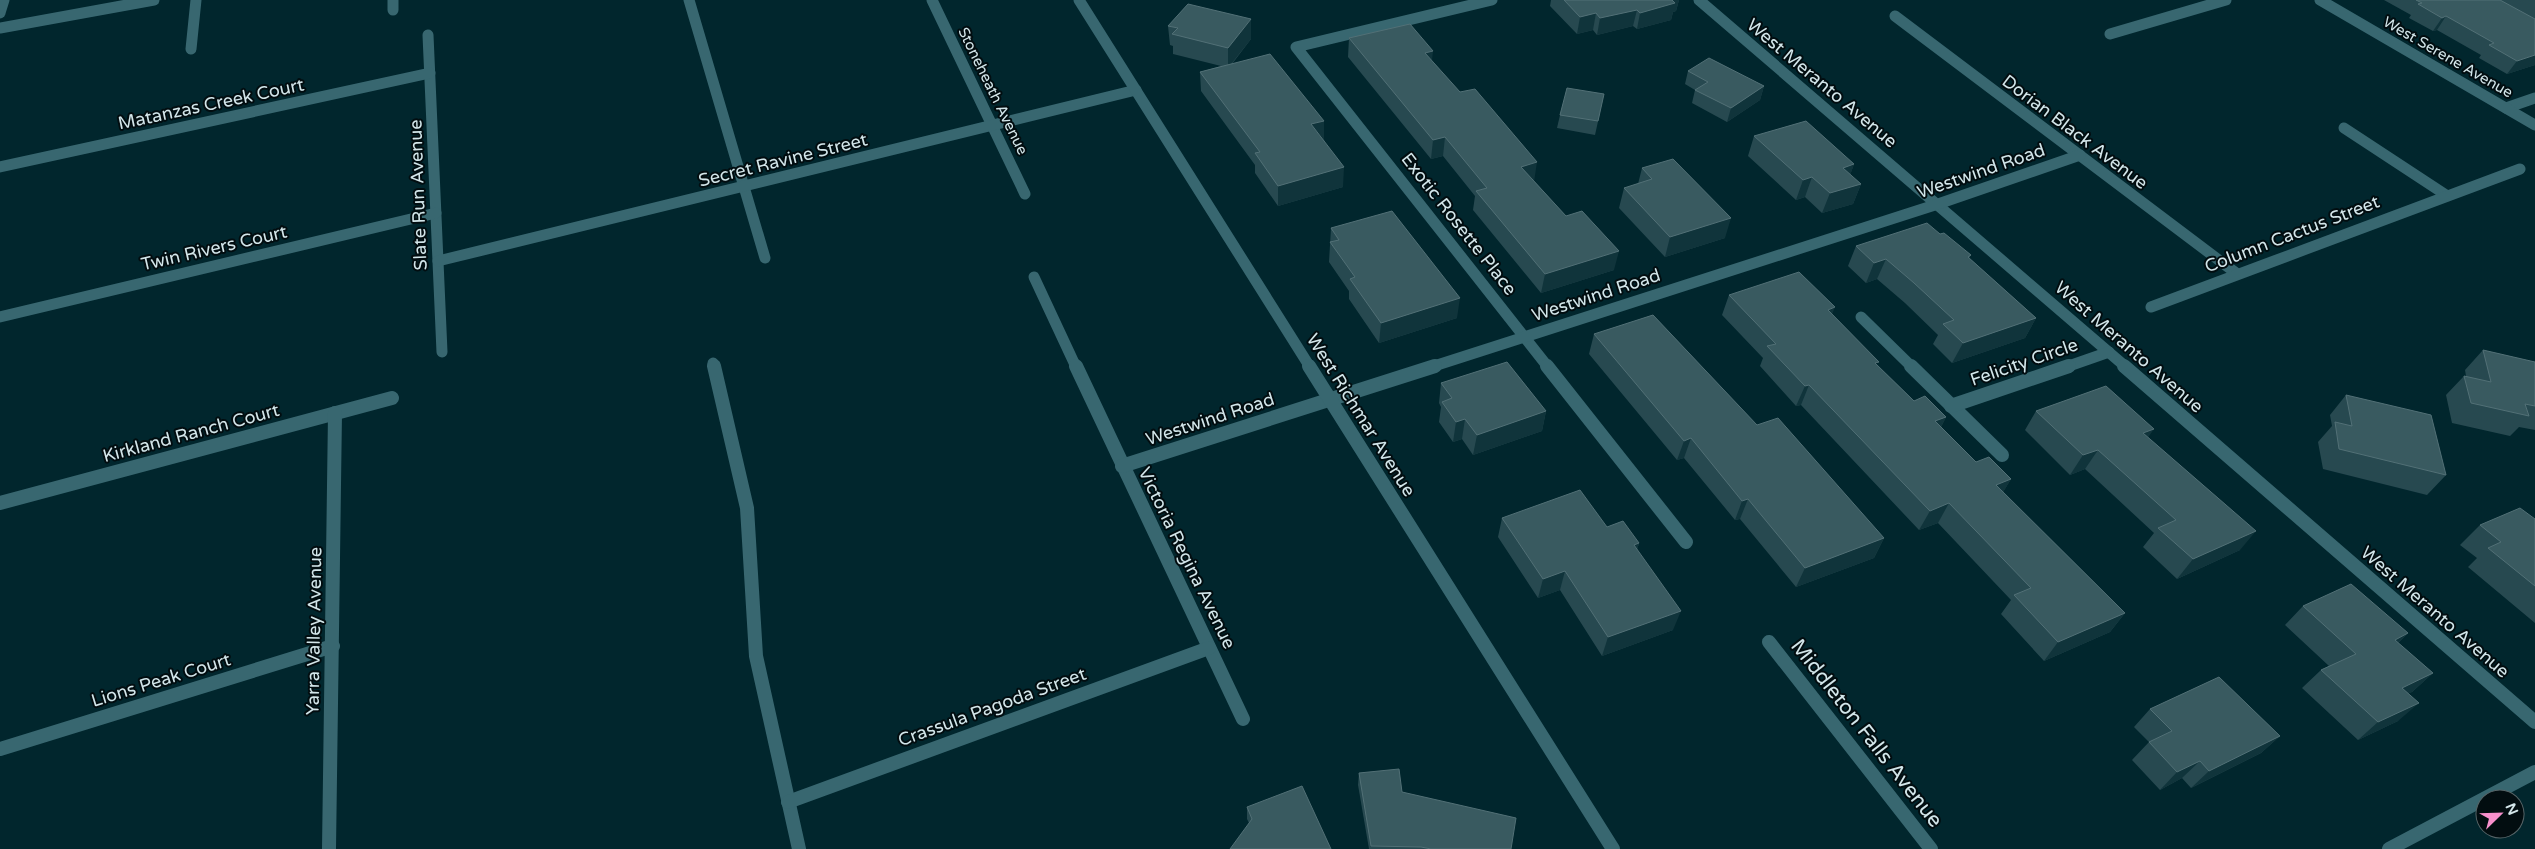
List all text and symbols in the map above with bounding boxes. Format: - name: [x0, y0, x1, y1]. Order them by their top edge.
- street label: West Serene Avenue: [2380, 13, 2516, 101]
- street label: West Meranto Avenue: [1742, 14, 1902, 152]
- street label: Stoneheath Avenue: [954, 24, 1032, 158]
- street label: Dorian Black Avenue: [1998, 70, 2152, 194]
- street label: Matanzas Creek Court: [116, 74, 306, 134]
- street label: Slate Run Avenue: [404, 119, 432, 271]
- street label: Secret Ravine Street: [696, 128, 870, 192]
- street label: Westwind Road: [1914, 139, 2048, 203]
- street label: Exotic Rosette Place: [1396, 148, 1522, 300]
- street label: Column Cactus Street: [2201, 190, 2383, 278]
- street label: Twin Rivers Court: [139, 220, 289, 275]
- street label: Westwind Road: [1529, 264, 1663, 326]
- street label: West Meranto Avenue: [2050, 277, 2208, 417]
- street label: West Richmar Avenue: [1302, 329, 1420, 501]
- street label: Felicity Circle: [1967, 333, 2081, 391]
- street label: Westwind Road: [1143, 388, 1277, 450]
- street label: Kirkland Ranch Court: [100, 399, 282, 467]
- street label: Victoria Regina Avenue: [1133, 464, 1241, 652]
- street label: West Meranto Avenue: [2356, 542, 2514, 682]
- street label: Yarra Valley Avenue: [302, 547, 326, 715]
- street label: Middleton Falls Avenue: [1785, 634, 1948, 832]
- street label: Lions Peak Court: [89, 648, 233, 712]
- street label: Crassula Pagoda Street: [895, 663, 1089, 751]
- north arrow: [2475, 789, 2525, 839]
- text: N: [2501, 801, 2522, 818]

